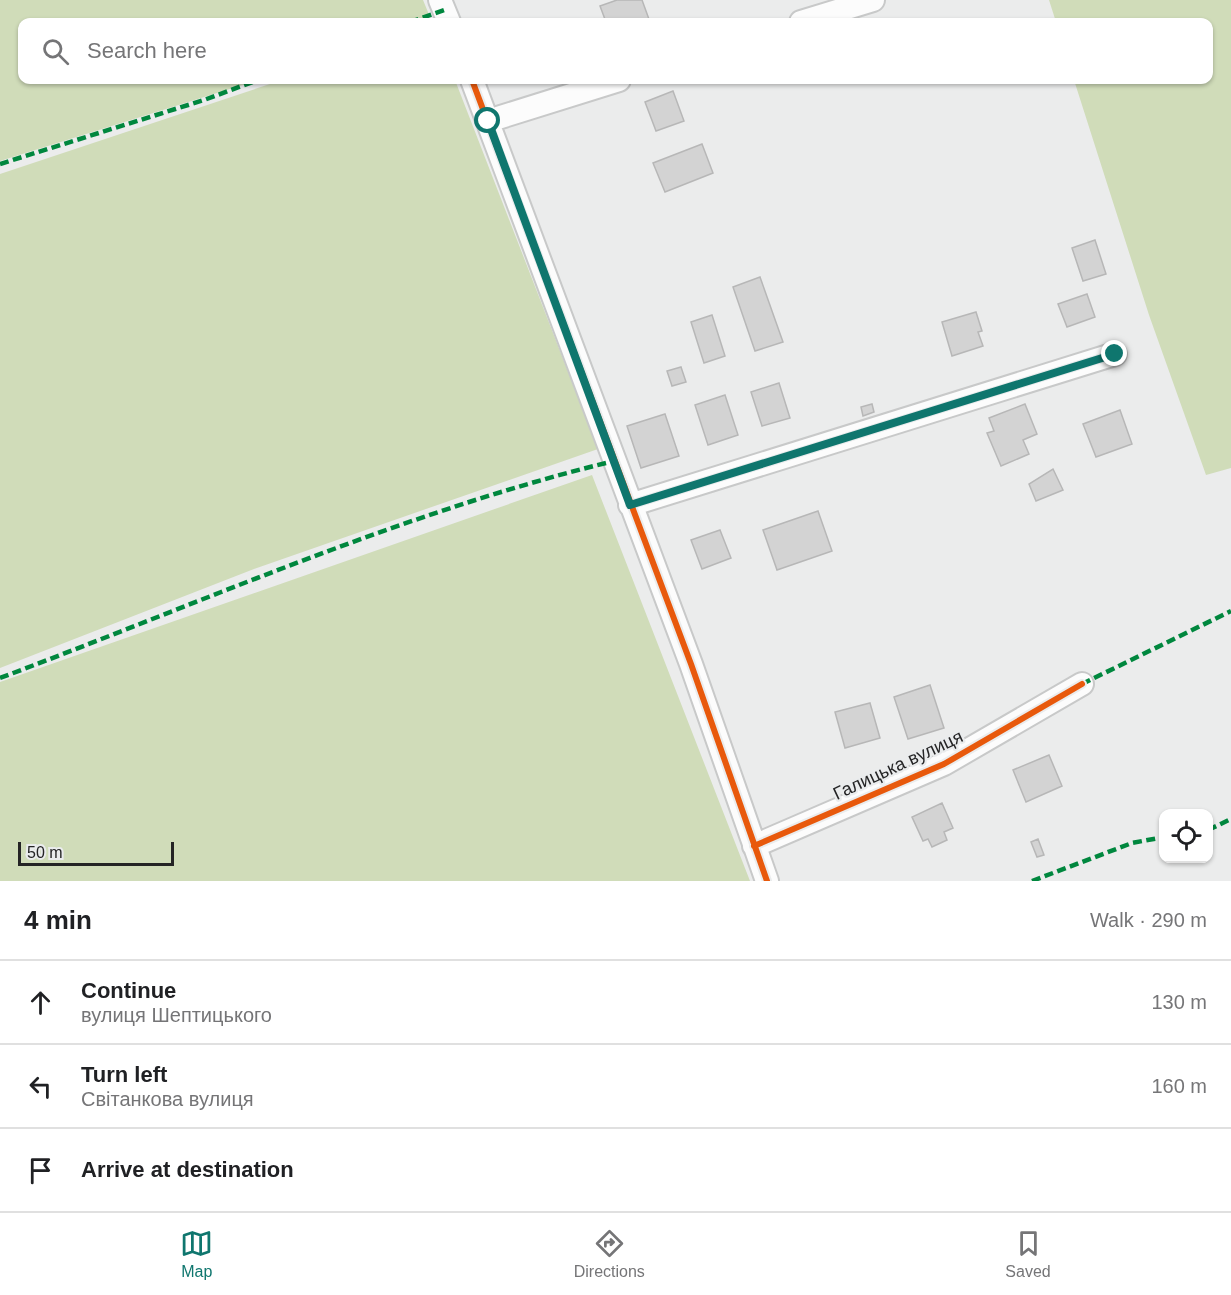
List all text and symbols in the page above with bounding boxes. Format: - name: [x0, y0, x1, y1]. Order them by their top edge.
- search box: [18, 18, 1213, 84]
- icon: search: [39, 35, 72, 68]
- text: Search here: [87, 38, 207, 63]
- route start: [474, 107, 500, 133]
- route end: [1101, 340, 1127, 366]
- street label: Галицька вулиця: [830, 726, 966, 804]
- map controls: [1159, 809, 1213, 863]
- button: locate: [1159, 809, 1213, 863]
- scale bar: [18, 839, 174, 866]
- text: 50 m: [27, 844, 63, 861]
- text: 4 min: [24, 905, 92, 935]
- text: Walk · 290 m: [1090, 909, 1207, 931]
- text: Continue: [81, 978, 176, 1003]
- icon: ahead: [24, 986, 57, 1019]
- text: 130 m: [1151, 991, 1207, 1013]
- text: вулиця Шептицького: [81, 1004, 272, 1026]
- text: Turn left: [81, 1062, 167, 1087]
- icon: left: [24, 1070, 57, 1103]
- text: 160 m: [1151, 1075, 1207, 1097]
- text: Світанкова вулиця: [81, 1088, 254, 1110]
- icon: arrive: [24, 1154, 57, 1187]
- text: Arrive at destination: [81, 1157, 294, 1182]
- tab: Map: [180, 1227, 213, 1281]
- tab: Directions: [574, 1227, 645, 1281]
- tab: Saved: [1005, 1227, 1051, 1281]

